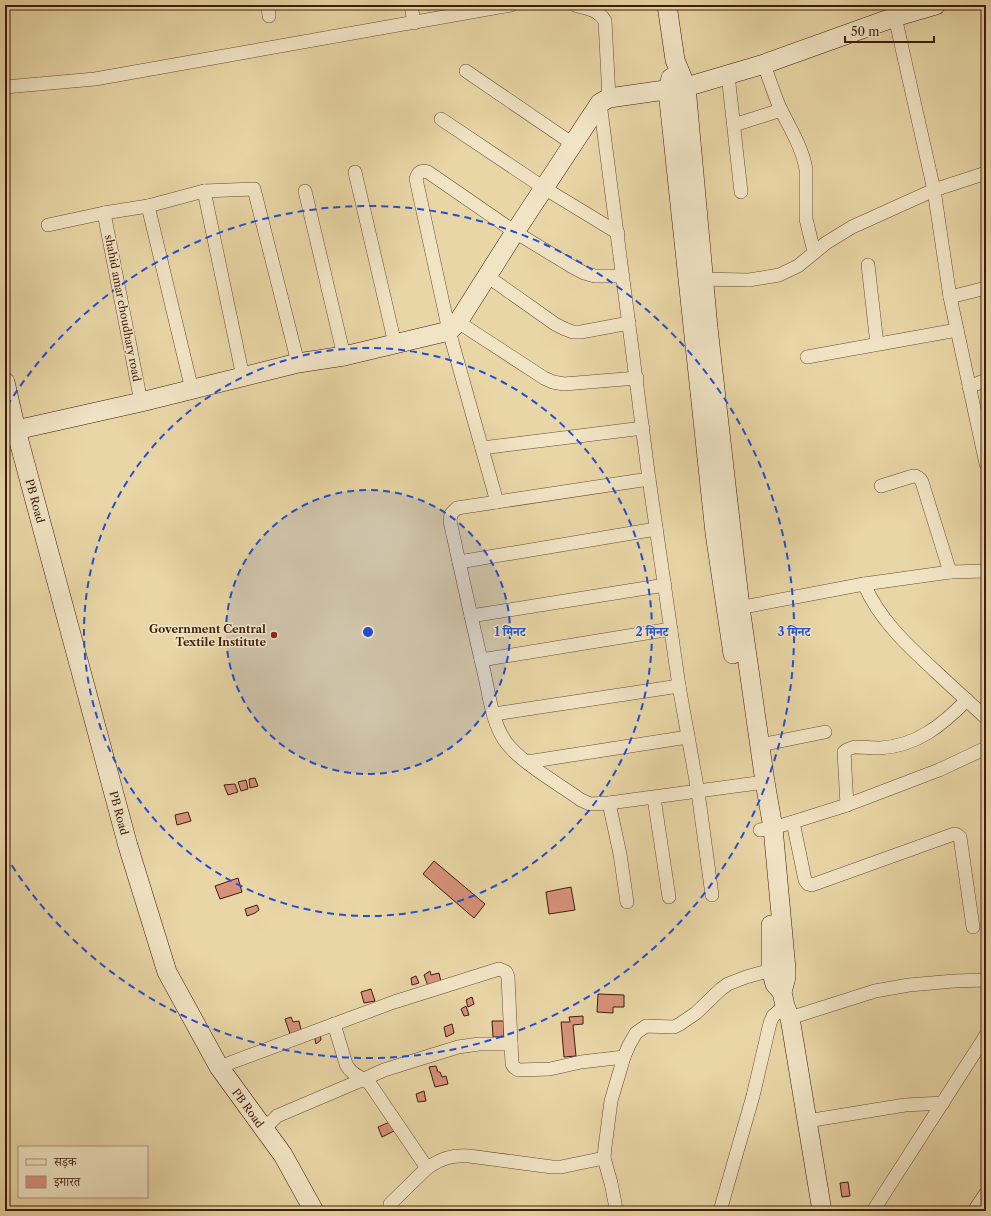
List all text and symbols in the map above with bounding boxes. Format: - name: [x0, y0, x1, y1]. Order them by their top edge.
- scale bar: [845, 18, 934, 44]
- text: 50 m: [851, 24, 880, 39]
- street label: shahid amar choudhary road: [102, 233, 144, 383]
- street label: PB Road: [22, 477, 48, 525]
- place label: Government Central Textile Institute: [149, 622, 266, 649]
- text: 1 मिनट: [494, 624, 527, 639]
- text: 2 मिनट: [636, 624, 670, 639]
- text: 3 मिनट: [778, 624, 811, 639]
- centre of rings: [361, 625, 375, 639]
- marker: Government Central Textile Institute: [269, 630, 279, 640]
- street label: PB Road: [106, 789, 132, 837]
- street label: PB Road: [229, 1086, 267, 1131]
- legend: [18, 1146, 148, 1198]
- text: सड़क: [53, 1154, 78, 1169]
- text: इमारत: [53, 1174, 81, 1189]

